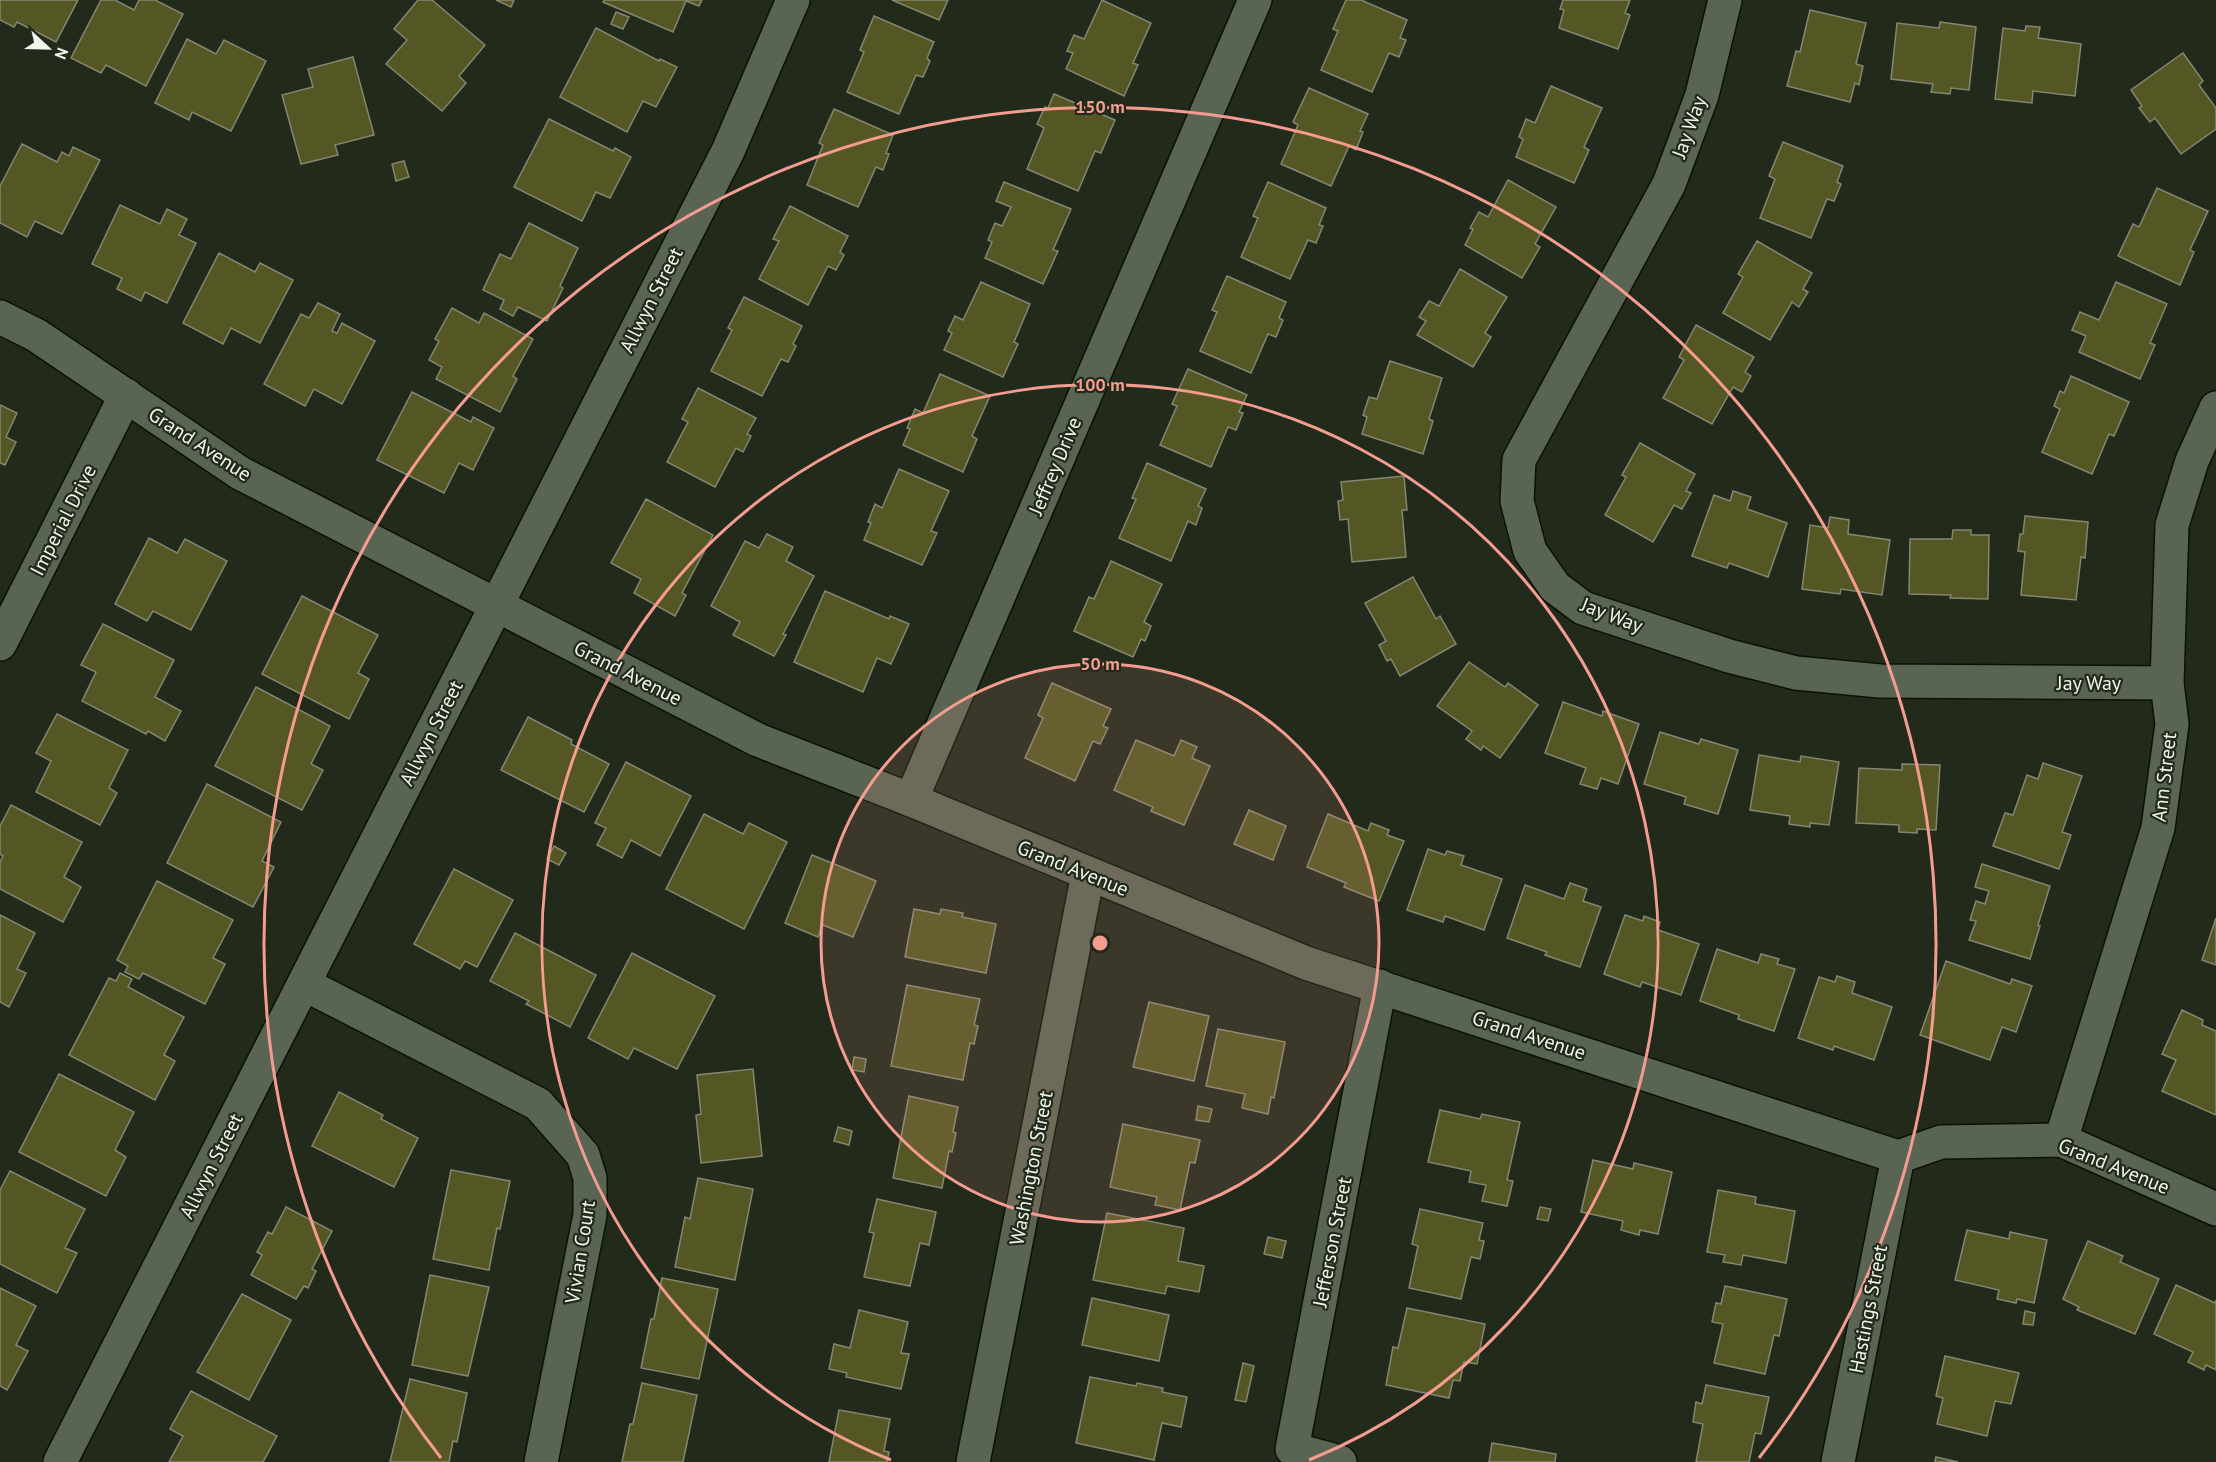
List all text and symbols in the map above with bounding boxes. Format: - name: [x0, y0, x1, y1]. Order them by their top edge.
- north arrow: [18, 18, 78, 78]
- text: N: [51, 45, 73, 62]
- street label: Jay Way: [1665, 92, 1712, 163]
- text: 150 m: [1075, 95, 1125, 118]
- street label: Allwyn Street: [613, 243, 689, 357]
- text: 100 m: [1075, 373, 1125, 396]
- street label: Grand Avenue: [144, 401, 256, 487]
- street label: Jeffrey Drive: [1022, 413, 1087, 520]
- street label: Imperial Drive: [24, 460, 102, 580]
- street label: Jay Way: [1576, 591, 1647, 639]
- street label: Grand Avenue: [570, 635, 686, 711]
- text: 50 m: [1080, 652, 1120, 675]
- street label: Jay Way: [2056, 670, 2122, 696]
- street label: Allwyn Street: [393, 676, 469, 790]
- street label: Ann Street: [2146, 731, 2182, 823]
- street label: Grand Avenue: [1014, 834, 1132, 902]
- centre of rings: [1090, 933, 1110, 953]
- street label: Grand Avenue: [1469, 1004, 1589, 1066]
- street label: Washington Street: [1003, 1088, 1059, 1247]
- street label: Allwyn Street: [173, 1109, 249, 1223]
- street label: Grand Avenue: [2055, 1132, 2173, 1200]
- street label: Jefferson Street: [1306, 1175, 1357, 1310]
- street label: Vivian Court: [559, 1198, 601, 1307]
- street label: Hastings Street: [1843, 1242, 1893, 1376]

